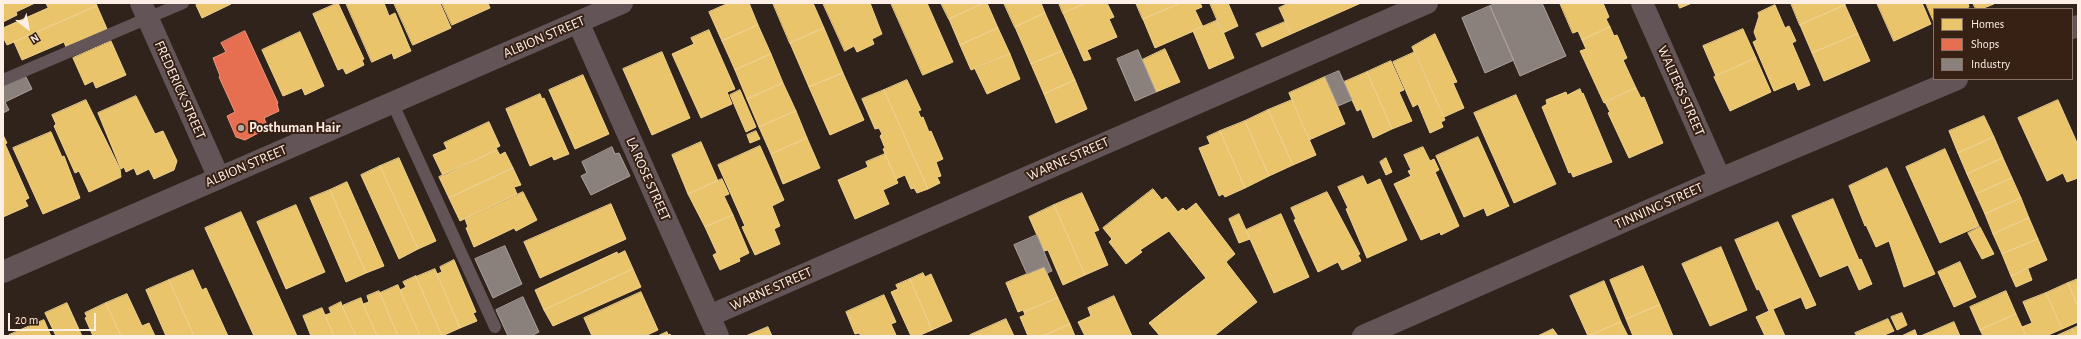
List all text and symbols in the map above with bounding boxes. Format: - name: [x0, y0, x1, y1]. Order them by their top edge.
- north arrow: [8, 8, 48, 48]
- legend: [1933, 8, 2073, 80]
- street label: ALBION STREET: [501, 12, 587, 62]
- text: Homes: [1971, 18, 2004, 30]
- text: N: [28, 32, 41, 45]
- street label: FREDERICK STREET: [151, 38, 209, 142]
- text: Shops: [1971, 38, 1999, 50]
- street label: WALTERS STREET: [1654, 43, 1708, 139]
- text: Industry: [1971, 58, 2010, 70]
- place label: Posthuman Hair: [249, 120, 340, 136]
- marker: Posthuman Hair: [236, 123, 246, 133]
- street label: WARNE STREET: [1024, 133, 1112, 185]
- street label: LA ROSE STREET: [622, 135, 674, 223]
- street label: ALBION STREET: [203, 141, 289, 191]
- street label: TINNING STREET: [1612, 179, 1706, 233]
- street label: WARNE STREET: [727, 263, 815, 315]
- scale bar: [10, 305, 98, 331]
- text: 20 m: [15, 314, 38, 326]

